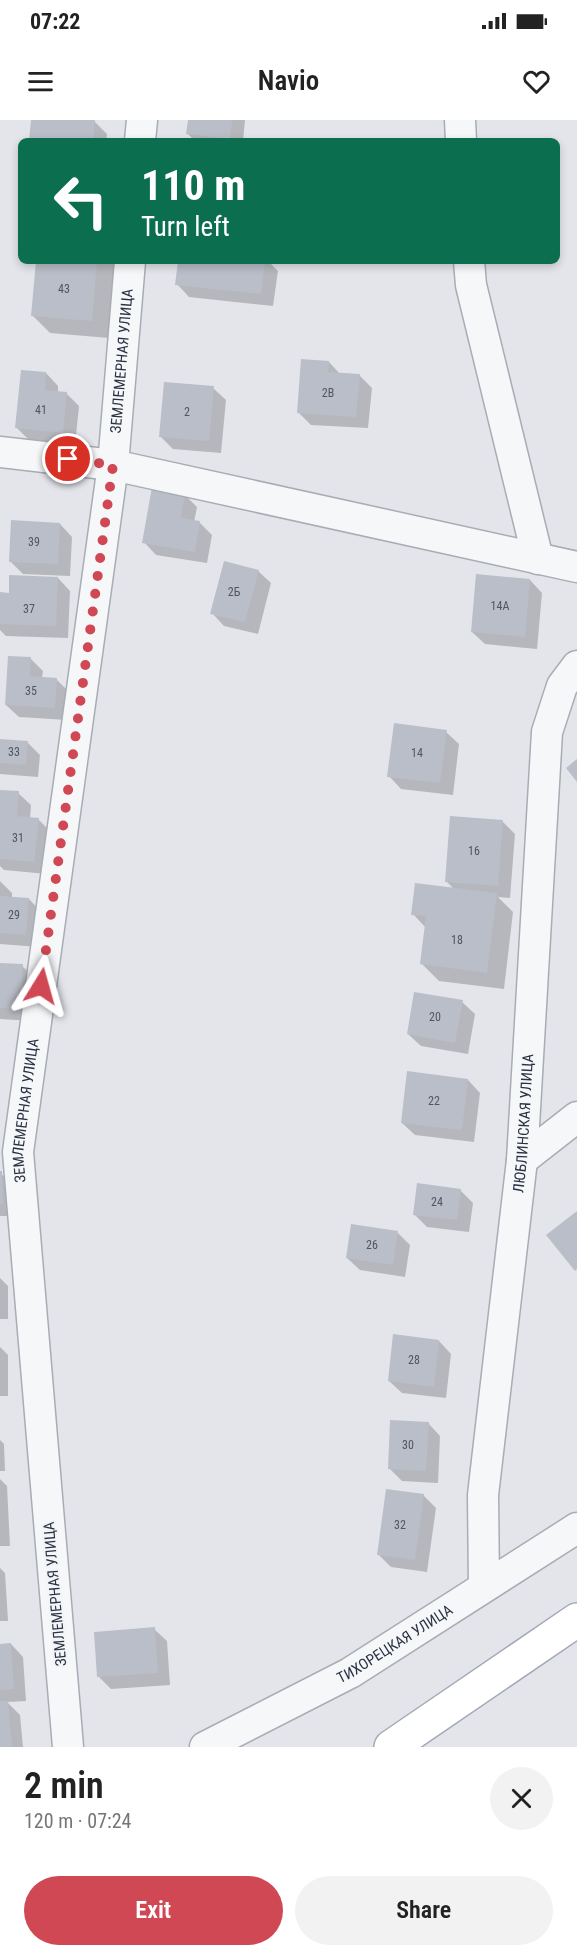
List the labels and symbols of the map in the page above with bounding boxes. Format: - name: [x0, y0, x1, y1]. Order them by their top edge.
- house number: 43: [58, 282, 70, 296]
- street label: ЗЕМЛЕМЕРНАЯ УЛИЦА: [107, 287, 137, 434]
- house number: 2В: [322, 386, 334, 400]
- house number: 41: [35, 403, 47, 417]
- house number: 2: [184, 405, 190, 419]
- pin: [42, 433, 93, 484]
- house number: 39: [28, 535, 40, 549]
- house number: 2Б: [228, 585, 241, 599]
- house number: 14А: [491, 599, 509, 613]
- house number: 37: [23, 602, 35, 616]
- house number: 35: [25, 684, 37, 698]
- house number: 33: [8, 745, 20, 759]
- house number: 14: [411, 746, 423, 760]
- house number: 31: [12, 831, 24, 845]
- house number: 16: [468, 844, 480, 858]
- house number: 29: [8, 908, 20, 922]
- house number: 18: [451, 933, 463, 947]
- position arrow: [9, 954, 73, 1018]
- house number: 20: [429, 1010, 441, 1024]
- street label: ЗЕМЛЕМЕРНАЯ УЛИЦА: [9, 1037, 43, 1183]
- street label: ЛЮБЛИНСКАЯ УЛИЦА: [509, 1053, 537, 1194]
- house number: 22: [428, 1094, 440, 1108]
- house number: 24: [431, 1195, 443, 1209]
- house number: 26: [366, 1238, 378, 1252]
- house number: 28: [408, 1353, 420, 1367]
- house number: 30: [402, 1438, 414, 1452]
- house number: 32: [394, 1518, 406, 1532]
- street label: ЗЕМЛЕМЕРНАЯ УЛИЦА: [40, 1521, 70, 1667]
- street label: ТИХОРЕЦКАЯ УЛИЦА: [334, 1601, 456, 1687]

